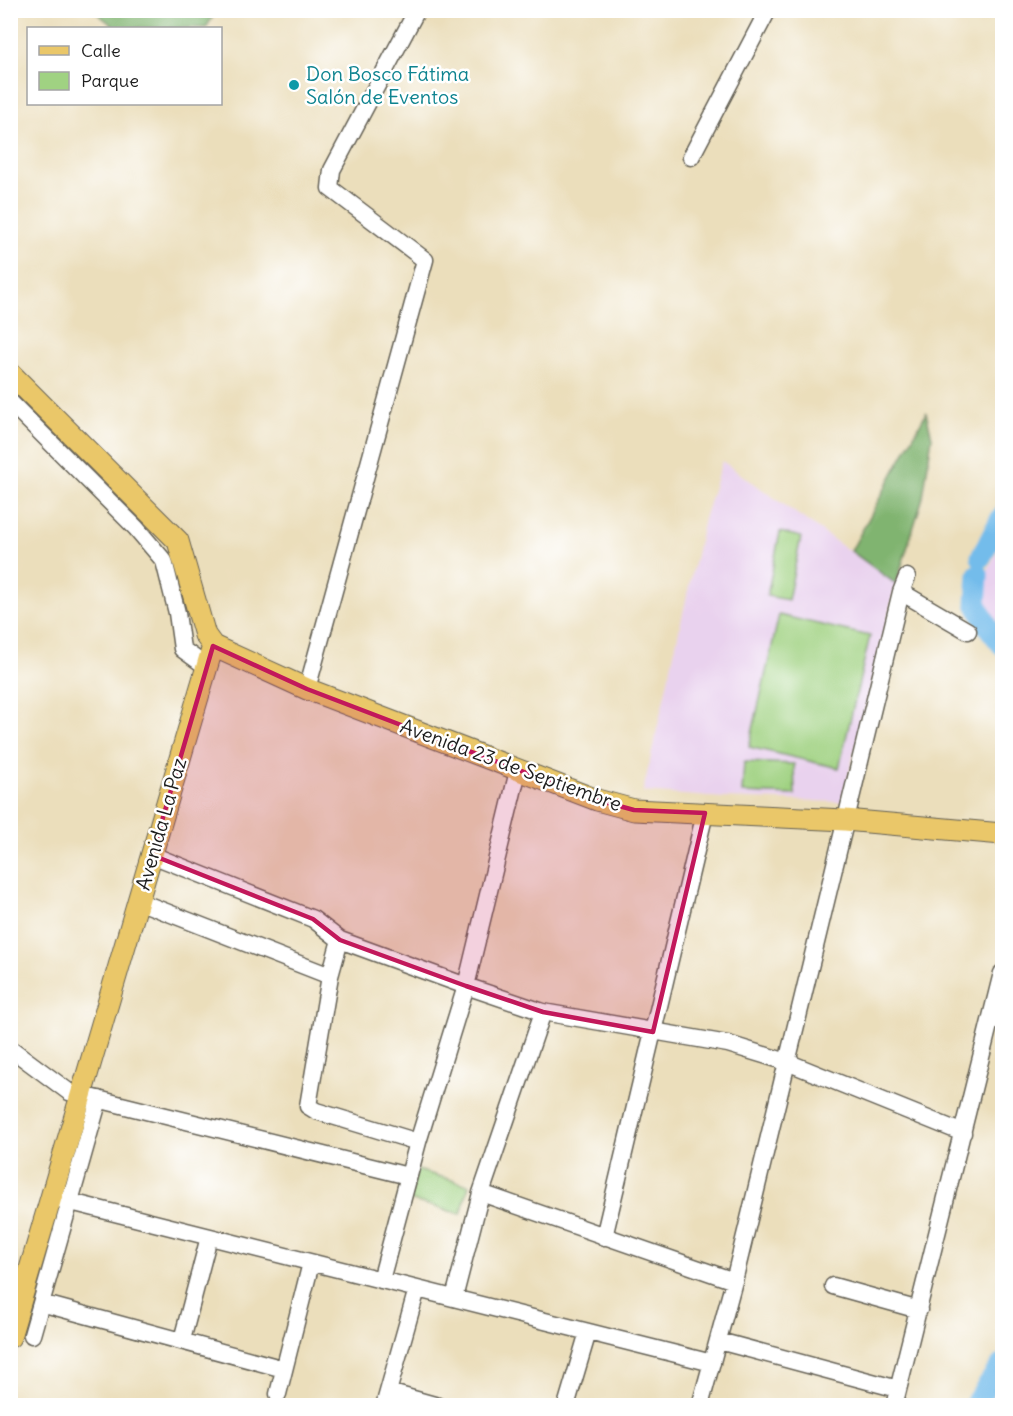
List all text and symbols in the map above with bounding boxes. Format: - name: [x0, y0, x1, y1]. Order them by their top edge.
- legend: [27, 27, 222, 105]
- text: Calle: [81, 39, 121, 62]
- place label: Don Bosco Fátima Salón de Eventos: [306, 61, 469, 109]
- text: Parque: [81, 69, 139, 92]
- marker: Don Bosco Fátima Salón de Eventos: [287, 78, 301, 92]
- street label: Avenida 23 de Septiembre: [397, 713, 625, 816]
- street label: Avenida La Paz: [130, 755, 191, 893]

